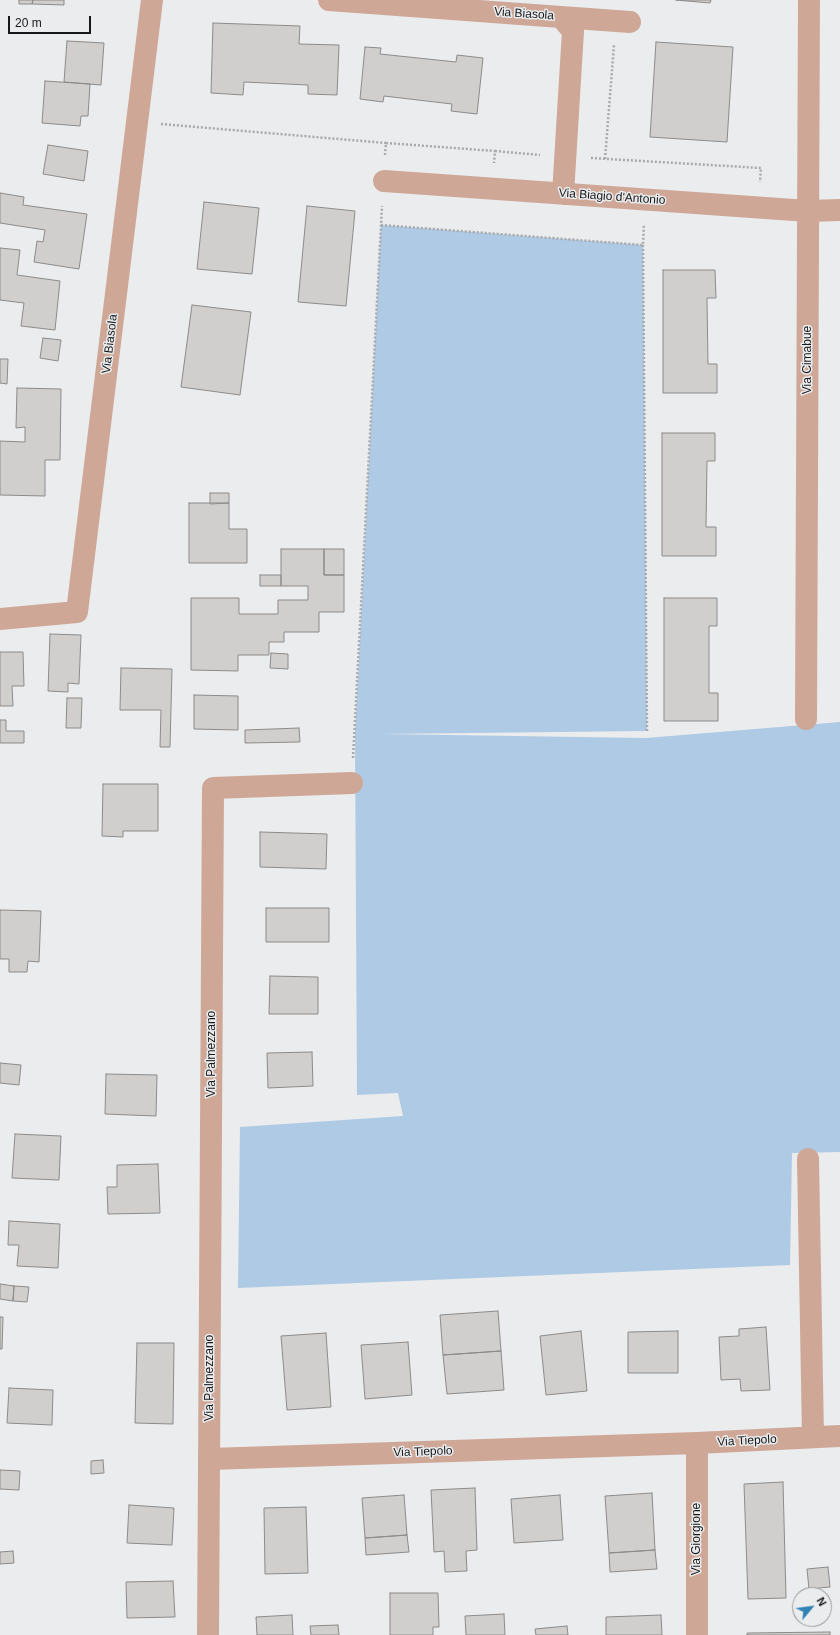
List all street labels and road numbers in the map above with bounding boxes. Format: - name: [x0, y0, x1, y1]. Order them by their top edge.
- street label: Via Biasola: [494, 5, 554, 23]
- street label: Via Biagio d'Antonio: [558, 186, 666, 208]
- street label: Via Biasola: [99, 313, 121, 375]
- street label: Via Cimabue: [801, 326, 815, 394]
- street label: Via Palmezzano: [205, 1011, 219, 1097]
- street label: Via Palmezzano: [203, 1335, 217, 1421]
- street label: Via Tiepolo: [717, 1432, 777, 1450]
- street label: Via Tiepolo: [393, 1444, 453, 1460]
- street label: Via Giorgione: [690, 1503, 704, 1575]

